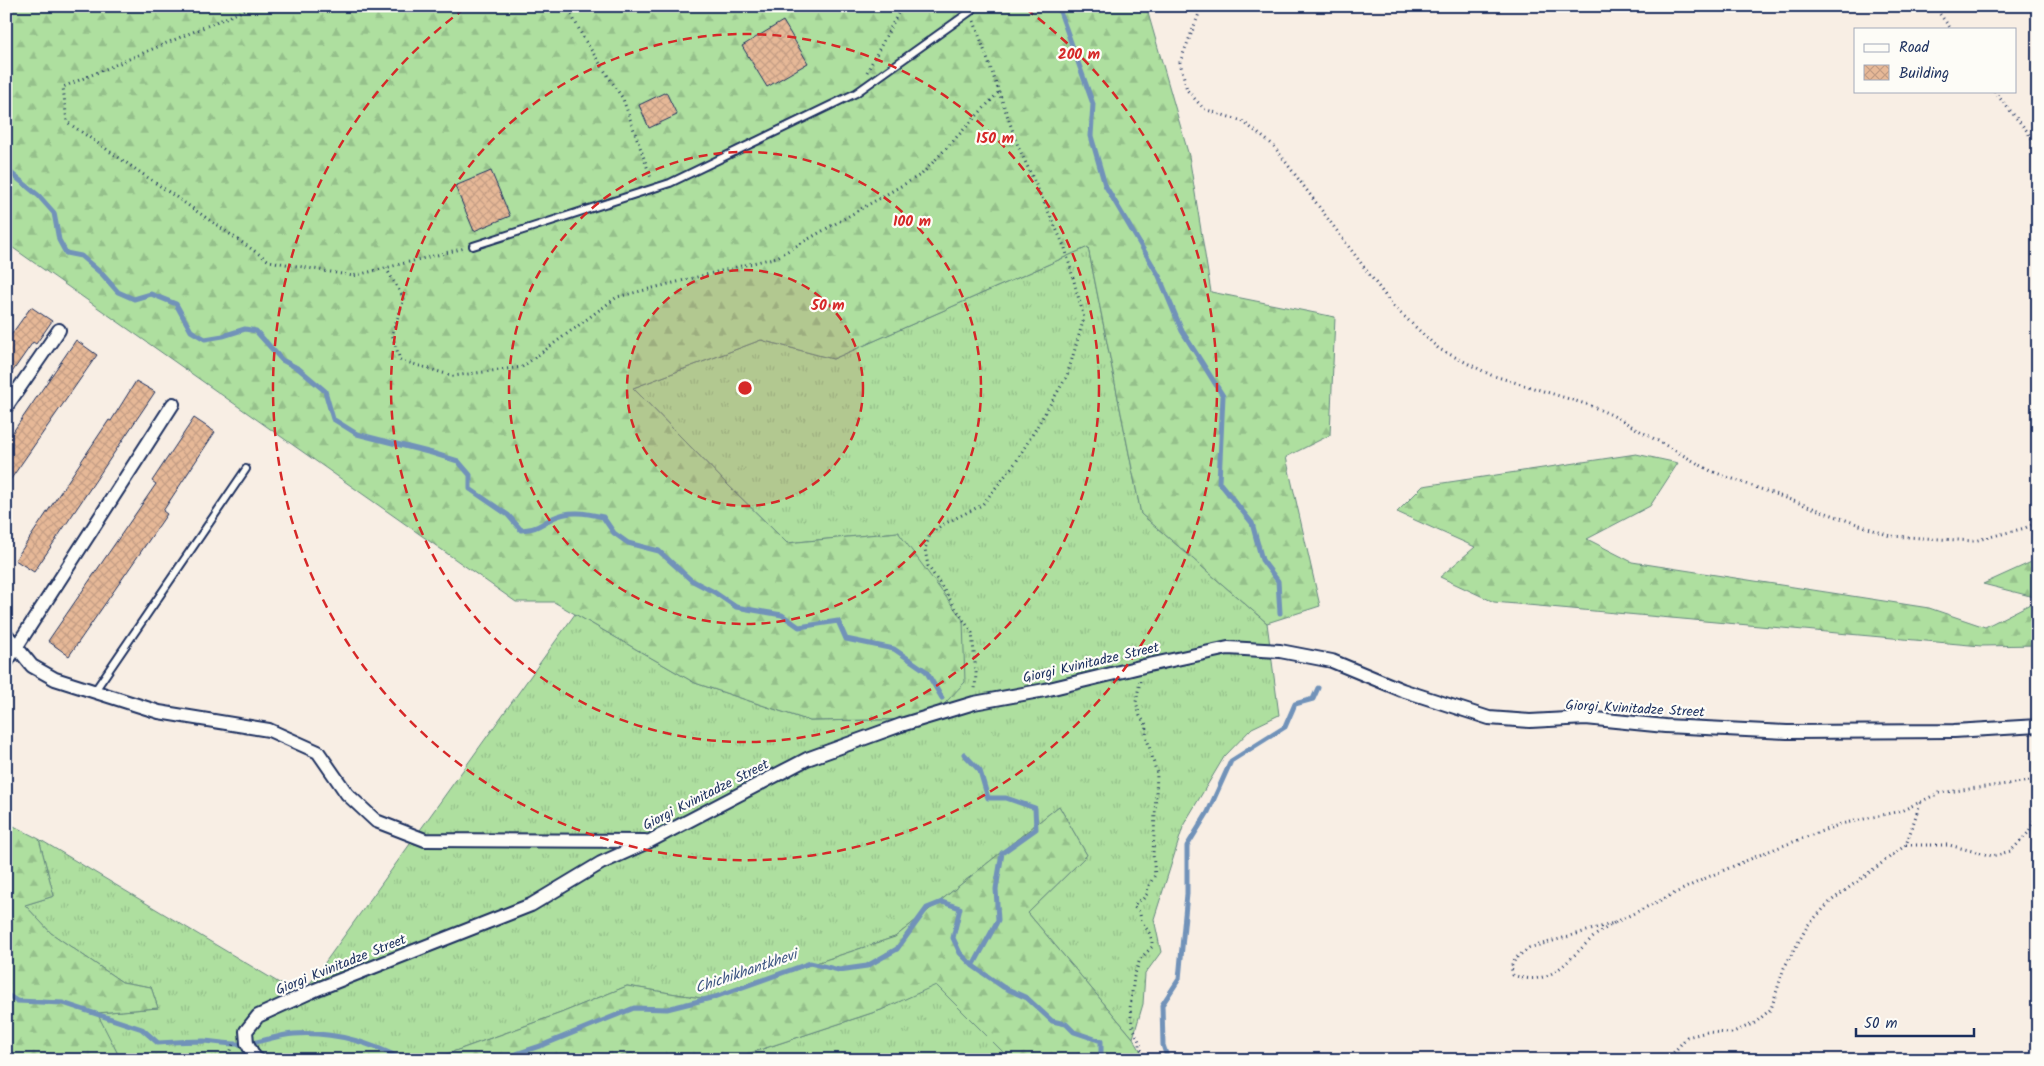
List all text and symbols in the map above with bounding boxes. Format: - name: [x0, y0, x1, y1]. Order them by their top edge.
- legend: [1854, 28, 2016, 92]
- text: Road: [1899, 36, 1930, 60]
- text: 200 m: [1058, 43, 1100, 67]
- text: Building: [1899, 62, 1949, 86]
- text: 150 m: [976, 127, 1014, 151]
- text: 100 m: [893, 210, 931, 234]
- text: 50 m: [810, 294, 845, 318]
- centre of rings: [736, 379, 754, 397]
- street label: Giorgi Kvinitadze Street: [1021, 636, 1162, 689]
- street label: Giorgi Kvinitadze Street: [1565, 694, 1706, 724]
- street label: Giorgi Kvinitadze Street: [639, 753, 774, 836]
- street label: Giorgi Kvinitadze Street: [272, 928, 410, 1001]
- water label: Chichikhantkhevi: [692, 942, 803, 1001]
- scale bar: [1856, 1006, 1974, 1038]
- text: 50 m: [1864, 1012, 1898, 1036]

